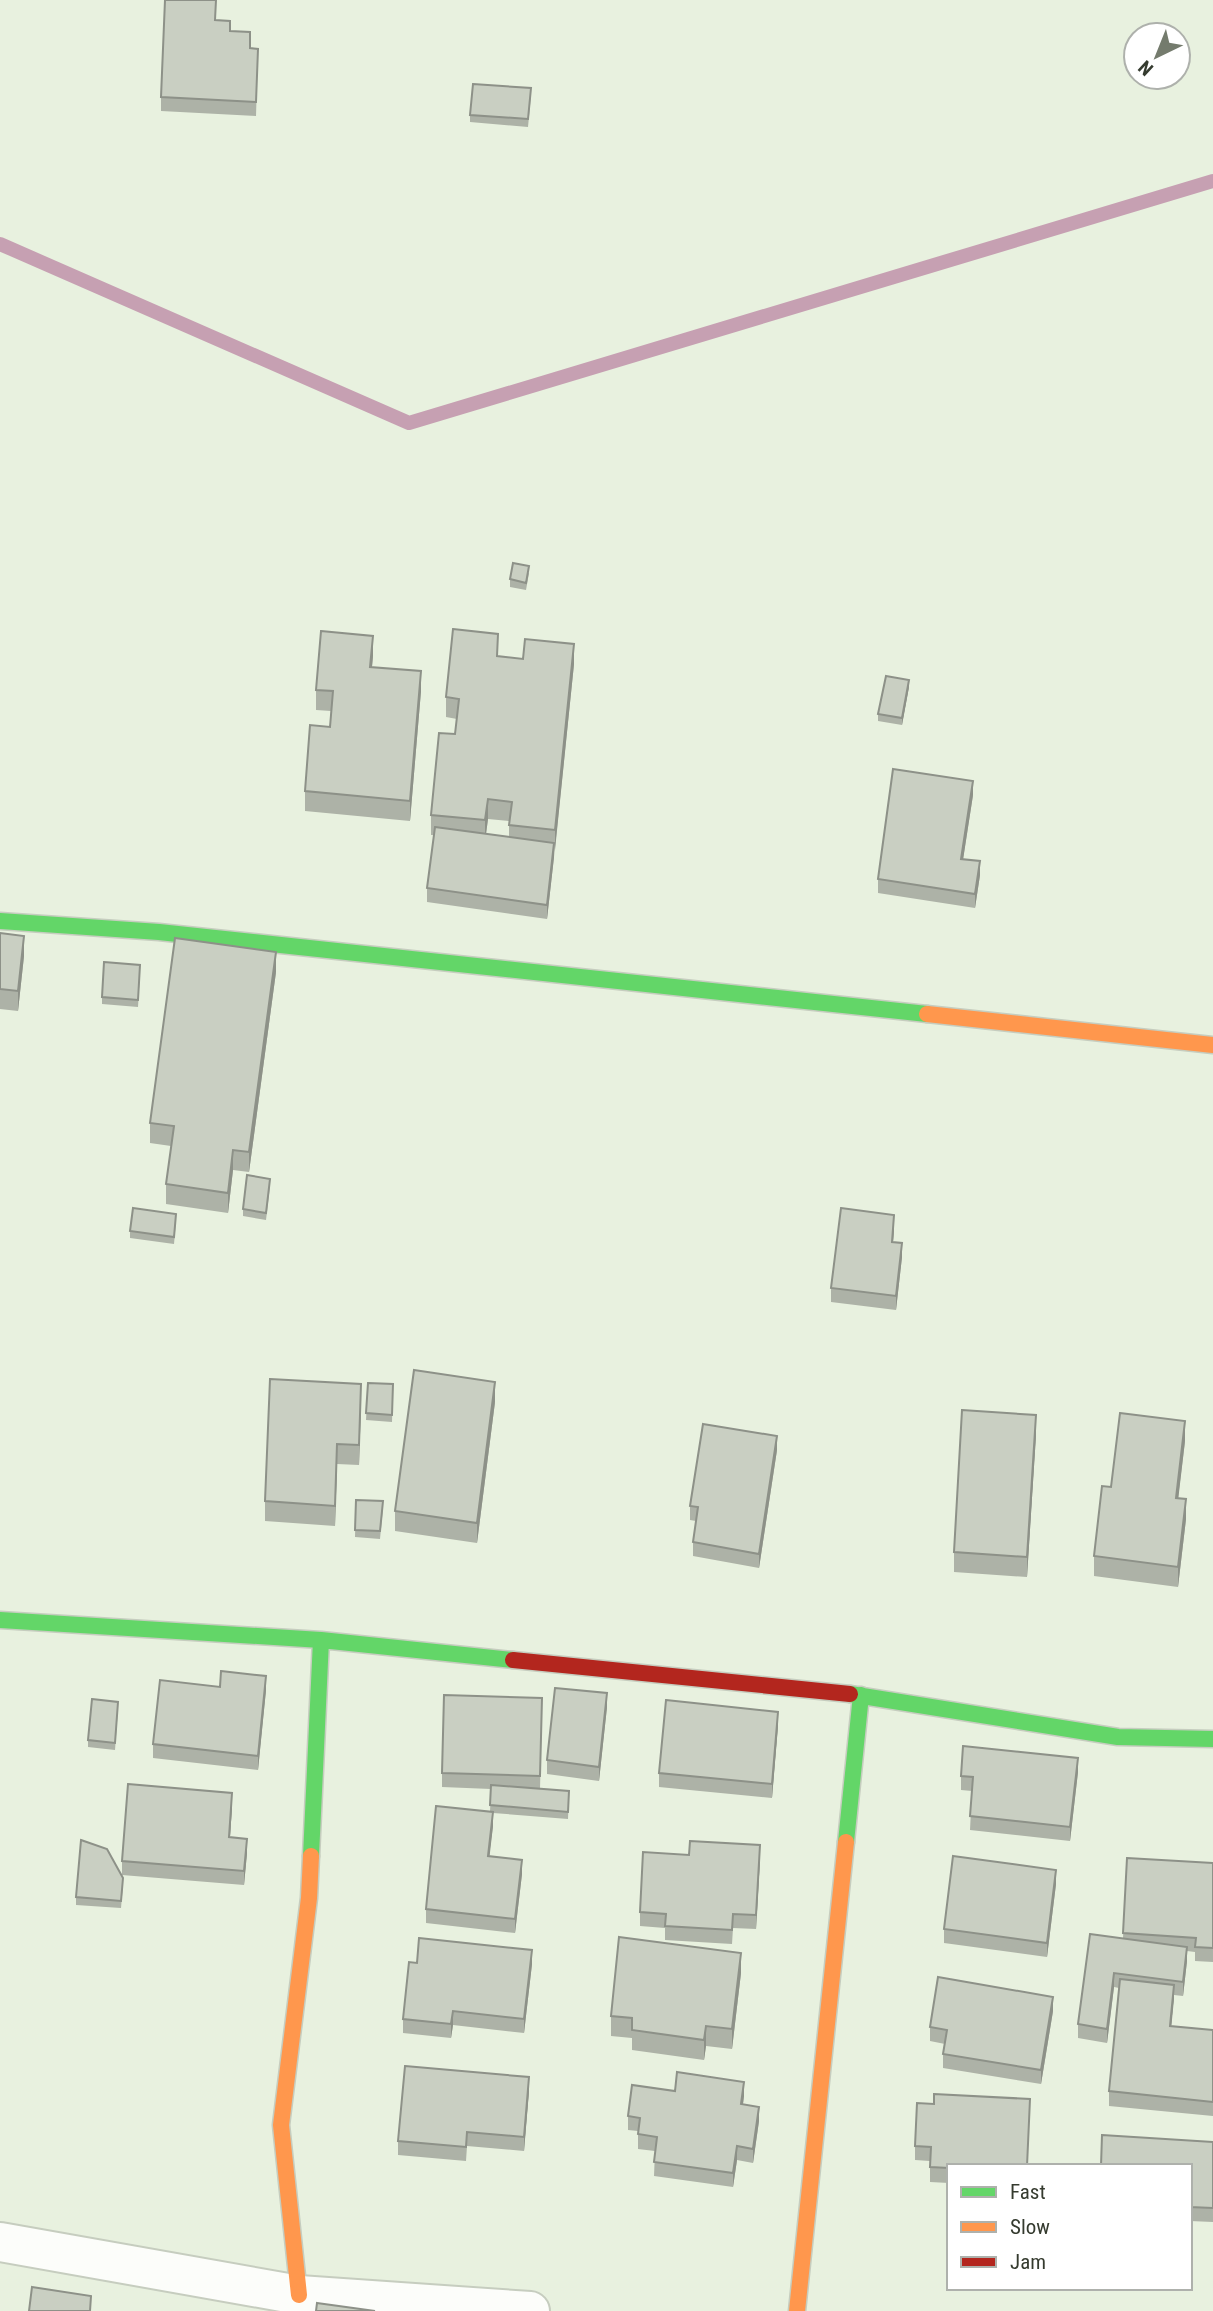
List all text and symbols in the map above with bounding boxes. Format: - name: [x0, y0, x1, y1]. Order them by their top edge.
- north arrow: [1122, 21, 1192, 91]
- text: N: [1134, 56, 1158, 80]
- legend: [947, 2164, 1192, 2290]
- text: Fast: [1010, 2180, 1046, 2204]
- text: Slow: [1010, 2215, 1050, 2239]
- text: Jam: [1010, 2250, 1046, 2274]

